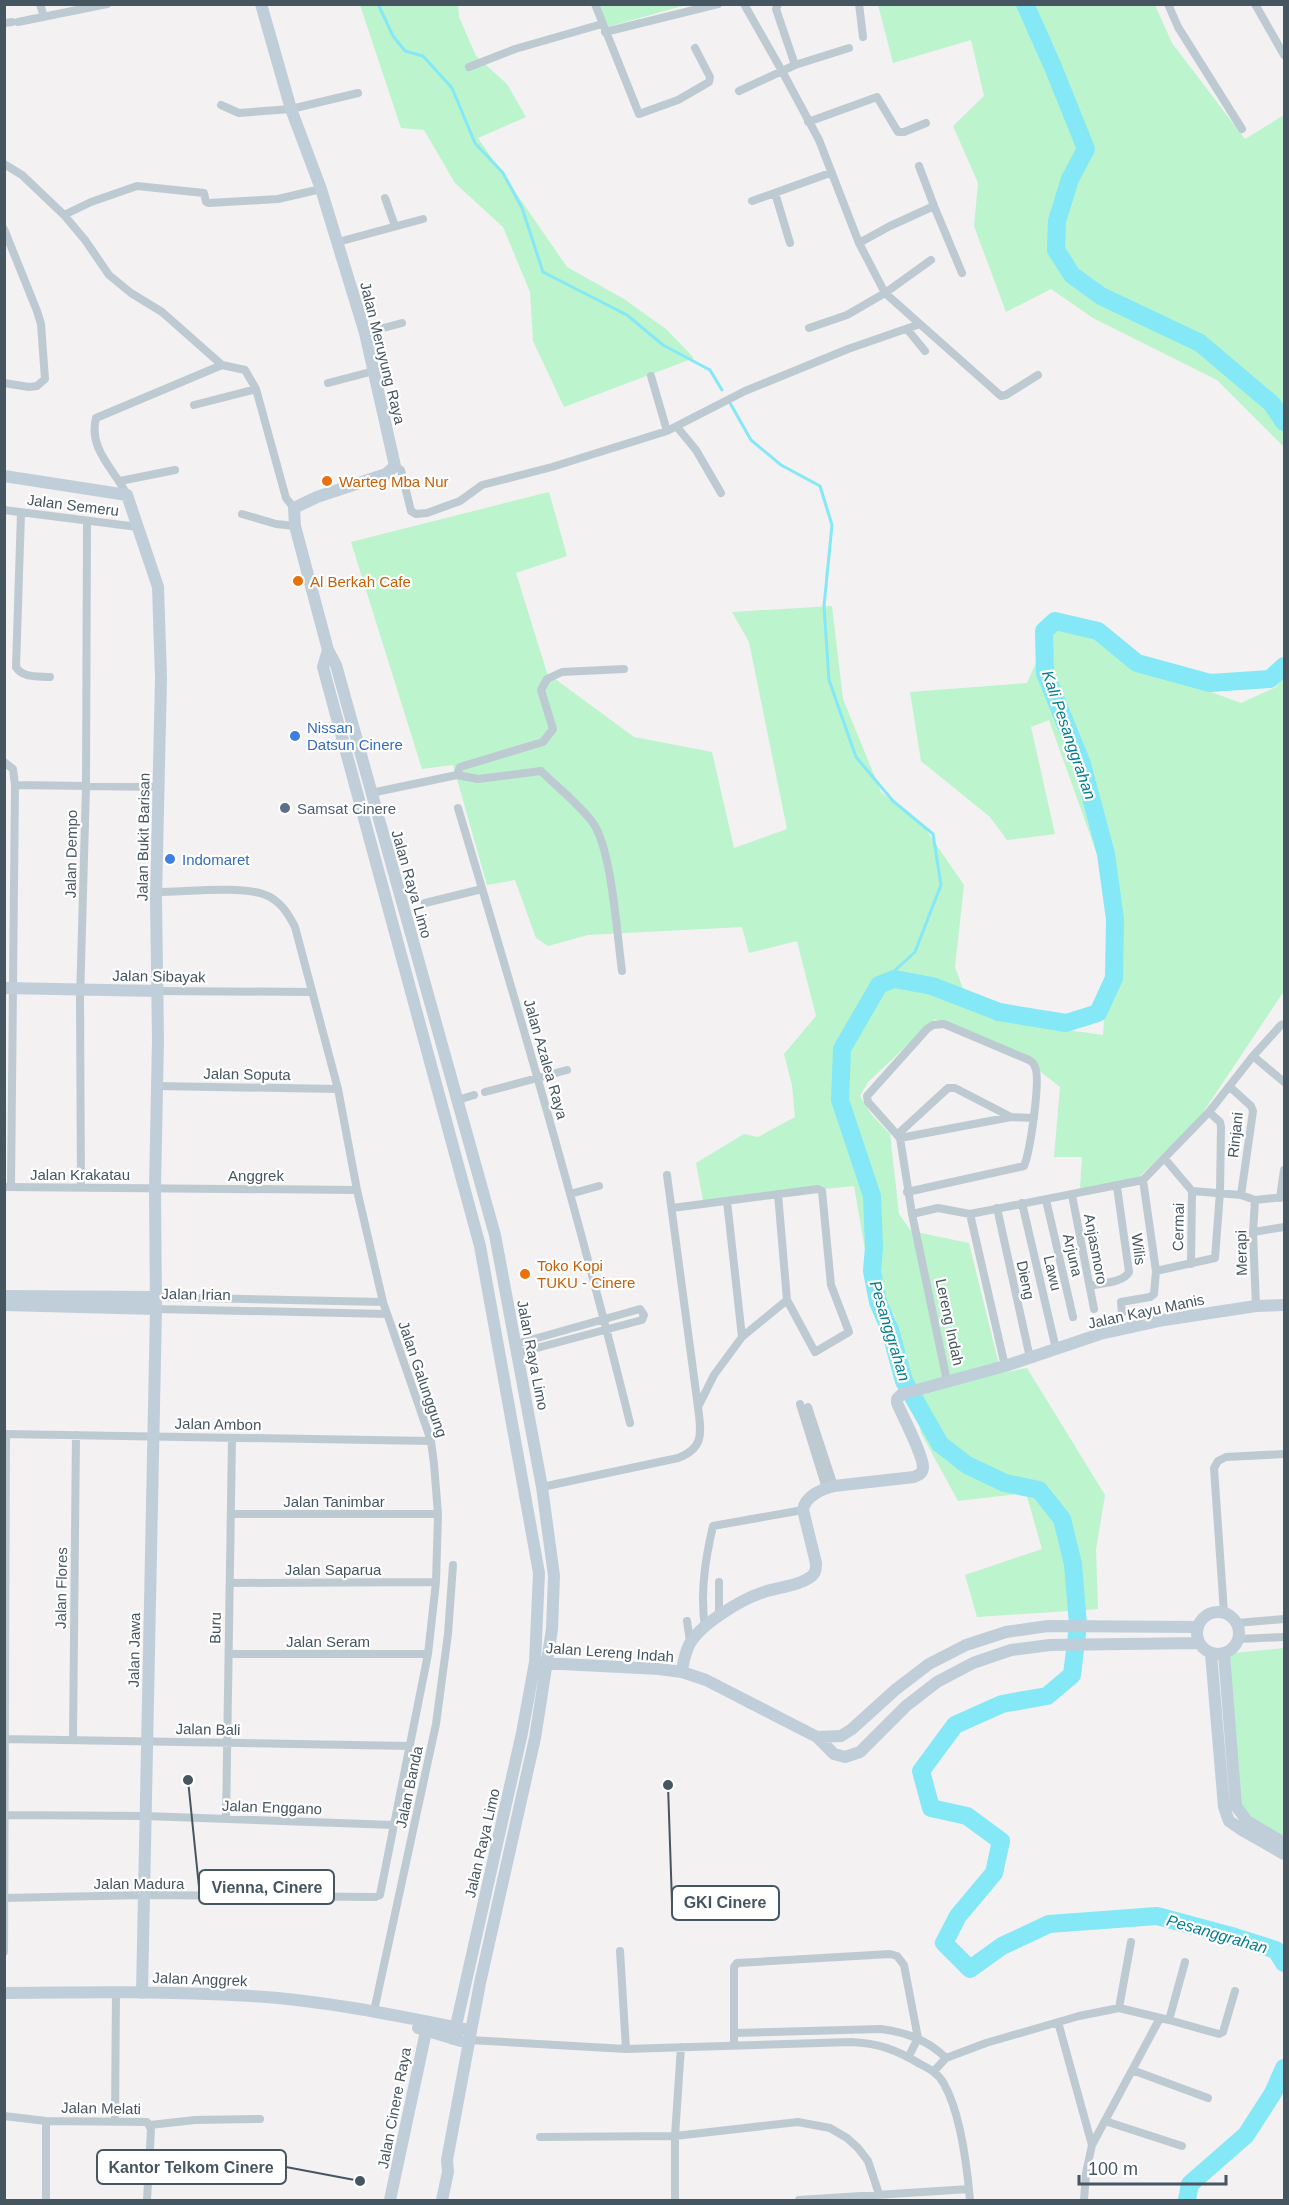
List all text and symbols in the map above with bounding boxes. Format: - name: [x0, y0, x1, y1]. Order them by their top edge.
- street label: Jalan Meruyung Raya: [357, 280, 409, 426]
- place label: Warteg Mba Nur: [339, 473, 448, 490]
- marker: Warteg Mba Nur: [320, 474, 334, 488]
- street label: Jalan Semeru: [26, 491, 120, 519]
- place label: Al Berkah Cafe: [310, 573, 411, 590]
- marker: Al Berkah Cafe: [291, 574, 305, 588]
- water label: Kali Pesanggrahan: [1039, 668, 1099, 802]
- place label: Nissan Datsun Cinere: [307, 719, 403, 753]
- marker: Nissan Datsun Cinere: [288, 729, 302, 743]
- street label: Jalan Bukit Barisan: [133, 773, 153, 901]
- place label: Samsat Cinere: [297, 800, 396, 817]
- marker: Samsat Cinere: [278, 801, 292, 815]
- street label: Jalan Dempo: [62, 810, 80, 898]
- street label: Jalan Raya Limo: [388, 828, 436, 940]
- place label: Indomaret: [182, 851, 250, 868]
- marker: Indomaret: [163, 852, 177, 866]
- street label: Jalan Sibayak: [112, 967, 206, 985]
- street label: Jalan Azalea Raya: [521, 997, 571, 1122]
- street label: Jalan Soputa: [203, 1065, 292, 1083]
- street label: Rinjani: [1224, 1111, 1246, 1159]
- street label: Jalan Krakatau: [30, 1166, 130, 1183]
- street label: Anggrek: [228, 1167, 284, 1184]
- street label: Cermai: [1169, 1203, 1187, 1251]
- street label: Anjasmoro: [1081, 1212, 1111, 1286]
- street label: Merapi: [1232, 1230, 1250, 1276]
- street label: Arjuna: [1060, 1232, 1086, 1279]
- street label: Wilis: [1129, 1232, 1149, 1266]
- street label: Lawu: [1041, 1254, 1065, 1292]
- place label: Toko Kopi TUKU - Cinere: [537, 1257, 635, 1291]
- street label: Dieng: [1014, 1259, 1038, 1301]
- marker: Toko Kopi TUKU - Cinere: [518, 1267, 532, 1281]
- street label: Lereng Indah: [932, 1277, 968, 1367]
- water label: Pesanggrahan: [867, 1279, 913, 1383]
- street label: Jalan Irian: [161, 1285, 231, 1303]
- street label: Jalan Kayu Manis: [1086, 1290, 1206, 1332]
- street label: Jalan Raya Limo: [514, 1299, 552, 1411]
- street label: Jalan Galunggung: [395, 1319, 451, 1439]
- street label: Jalan Ambon: [174, 1415, 262, 1433]
- street label: Jalan Tanimbar: [283, 1493, 385, 1510]
- street label: Jalan Flores: [52, 1547, 70, 1629]
- street label: Jalan Saparua: [285, 1561, 382, 1578]
- street label: Jalan Jawa: [125, 1612, 143, 1688]
- street label: Buru: [206, 1612, 224, 1644]
- street label: Jalan Seram: [286, 1633, 370, 1650]
- street label: Jalan Lereng Indah: [545, 1639, 675, 1665]
- street label: Jalan Bali: [175, 1720, 241, 1738]
- street label: Jalan Banda: [392, 1744, 426, 1830]
- street label: Jalan Raya Limo: [461, 1787, 503, 1899]
- street label: Jalan Enggano: [222, 1797, 322, 1817]
- callout: Vienna, Cinere: [199, 1870, 334, 1904]
- street label: Jalan Madura: [94, 1875, 185, 1892]
- text: Vienna, Cinere: [212, 1879, 323, 1896]
- callout: GKI Cinere: [672, 1886, 779, 1920]
- text: GKI Cinere: [684, 1894, 766, 1911]
- water label: Pesanggrahan: [1165, 1911, 1269, 1957]
- street label: Jalan Anggrek: [152, 1969, 248, 1989]
- street label: Jalan Cinere Raya: [374, 2045, 414, 2170]
- street label: Jalan Melati: [61, 2099, 141, 2117]
- scale bar: [1079, 2148, 1226, 2186]
- callout: Kantor Telkom Cinere: [97, 2150, 286, 2184]
- text: Kantor Telkom Cinere: [108, 2159, 274, 2176]
- text: 100 m: [1088, 2159, 1138, 2179]

